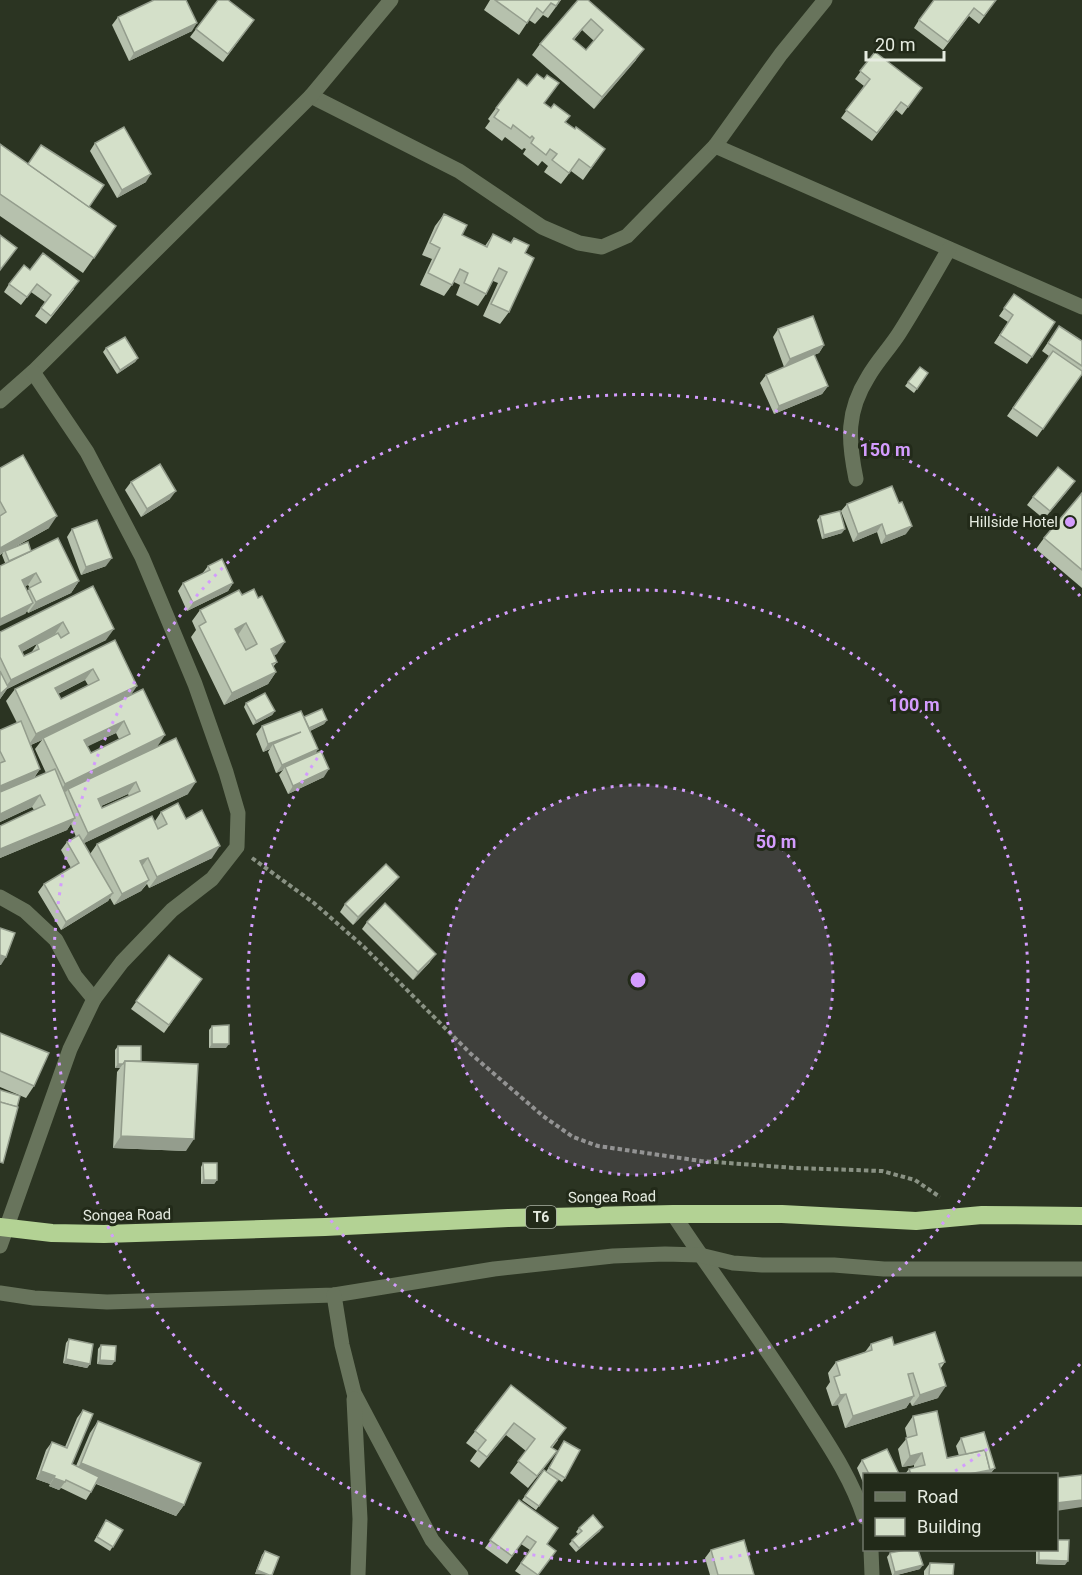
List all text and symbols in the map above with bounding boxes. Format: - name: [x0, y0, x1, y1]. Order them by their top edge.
- scale bar: [866, 24, 944, 62]
- text: 20 m: [875, 34, 915, 55]
- text: 150 m: [859, 439, 911, 460]
- place label: Hillside Hotel: [969, 513, 1058, 531]
- marker: Hillside Hotel: [1063, 515, 1077, 529]
- text: 100 m: [888, 694, 940, 715]
- text: 50 m: [756, 831, 796, 852]
- centre of rings: [628, 970, 648, 990]
- street label: Songea Road: [568, 1187, 656, 1207]
- street label: Songea Road: [83, 1205, 171, 1225]
- road number: T6: [526, 1206, 556, 1228]
- legend: [863, 1473, 1058, 1551]
- text: Road: [917, 1486, 958, 1507]
- text: Building: [917, 1516, 981, 1537]

